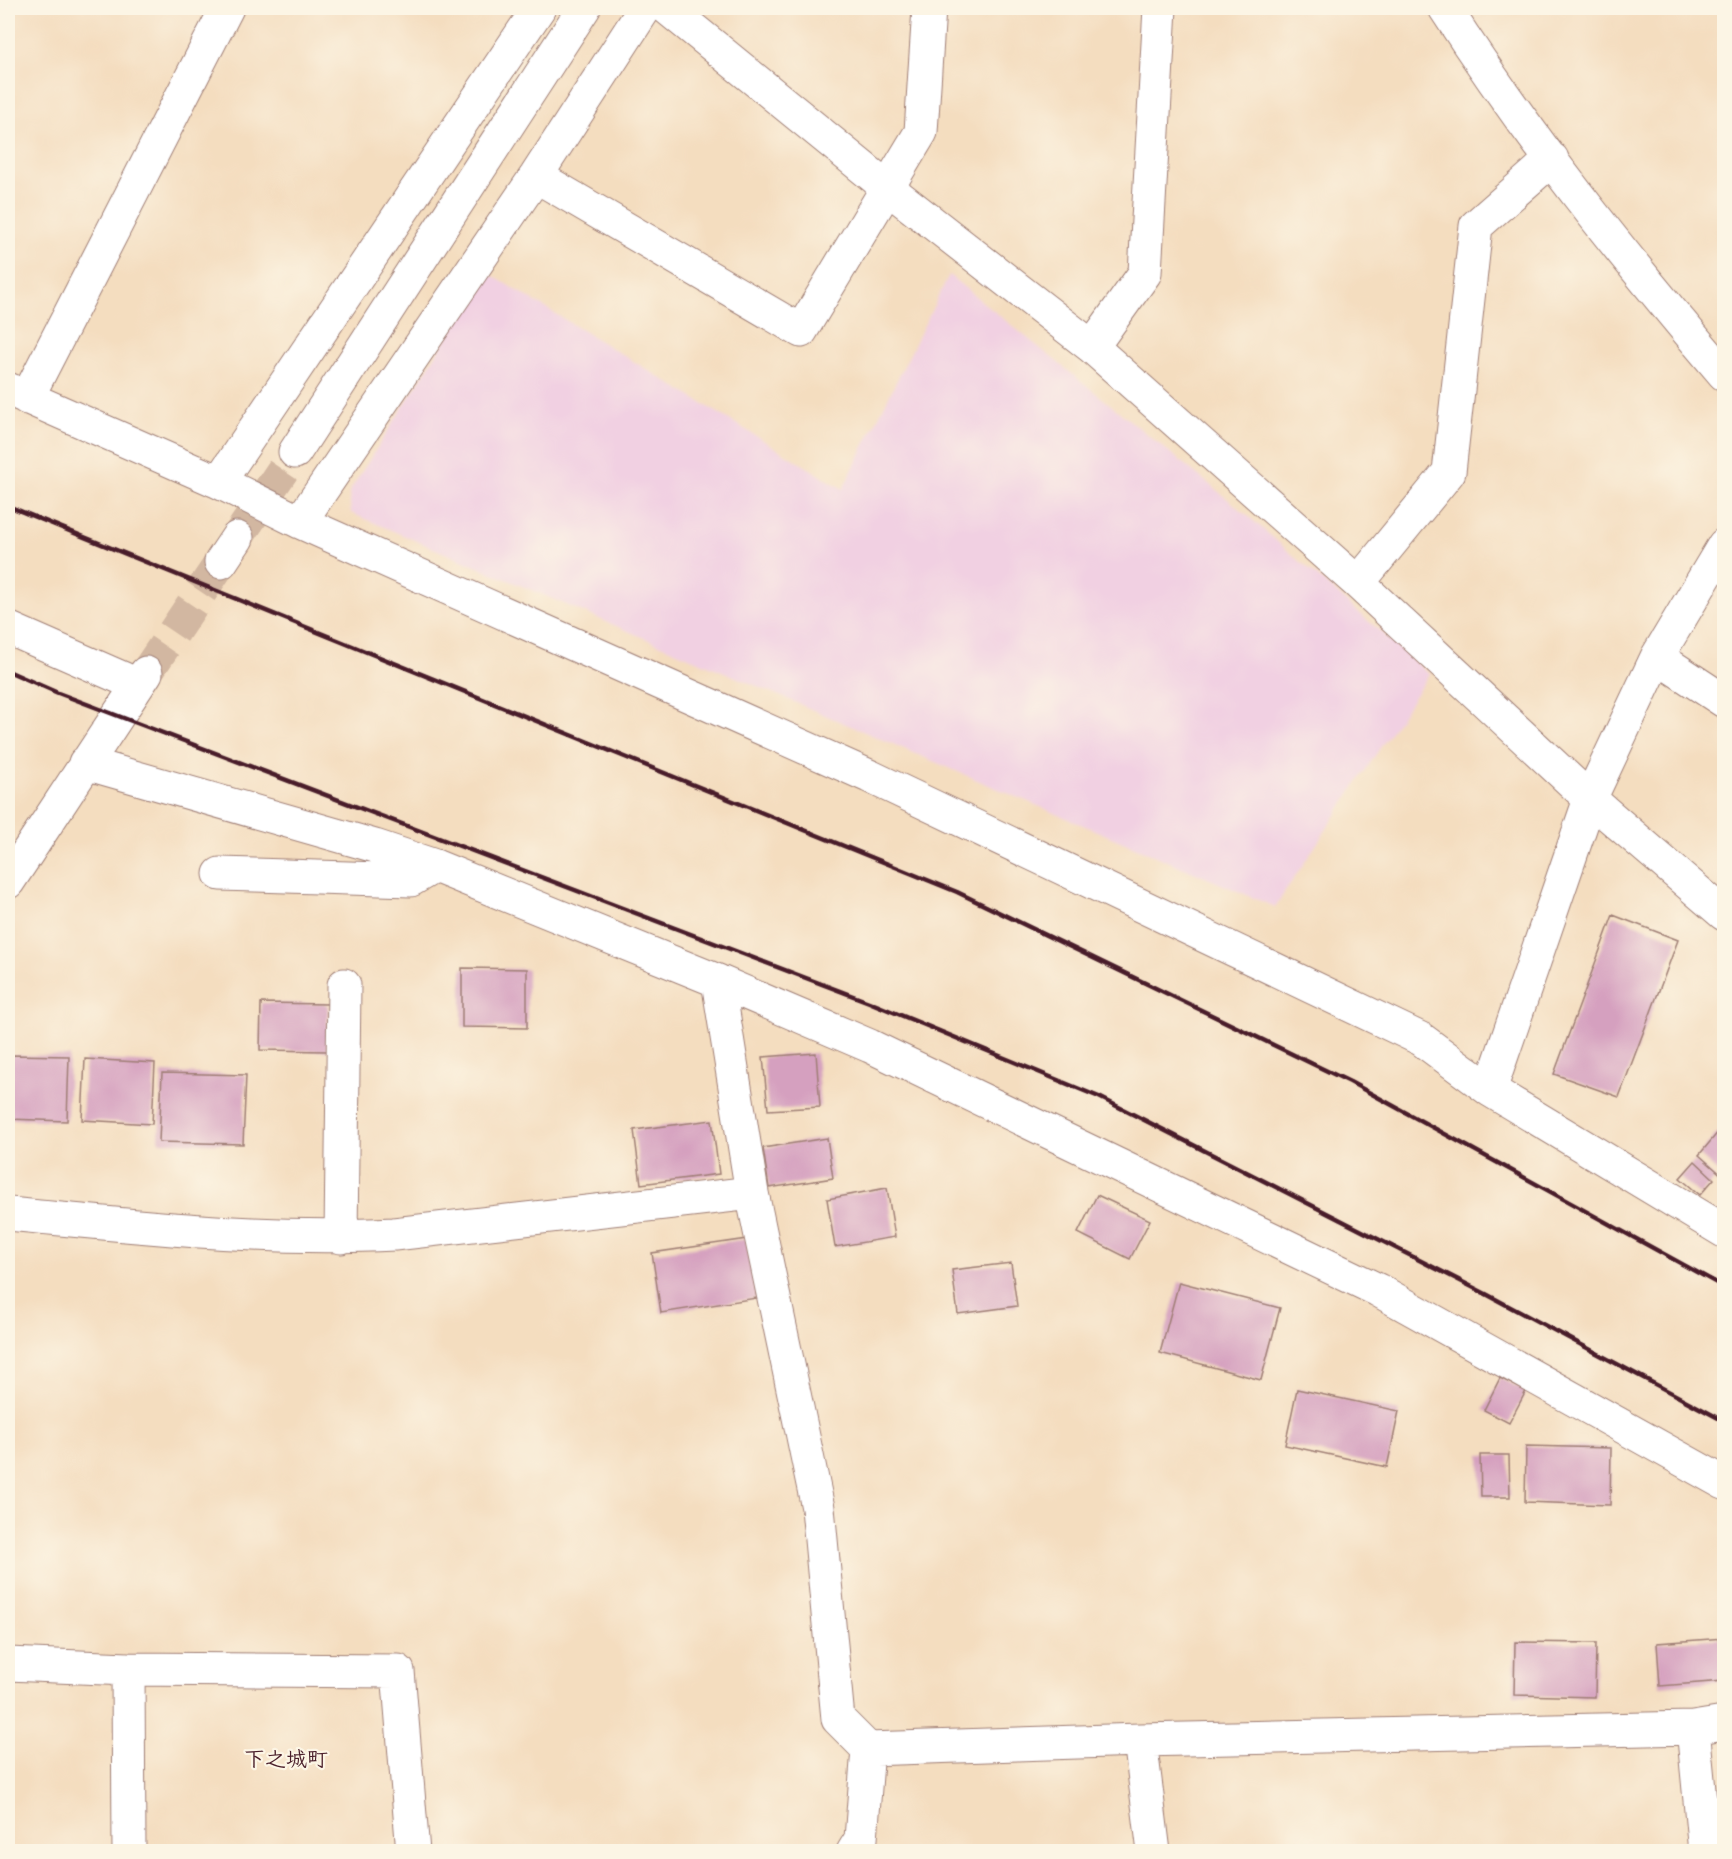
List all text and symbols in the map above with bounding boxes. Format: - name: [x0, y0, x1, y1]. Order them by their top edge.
- district label: 下之城町: [244, 1747, 328, 1772]

